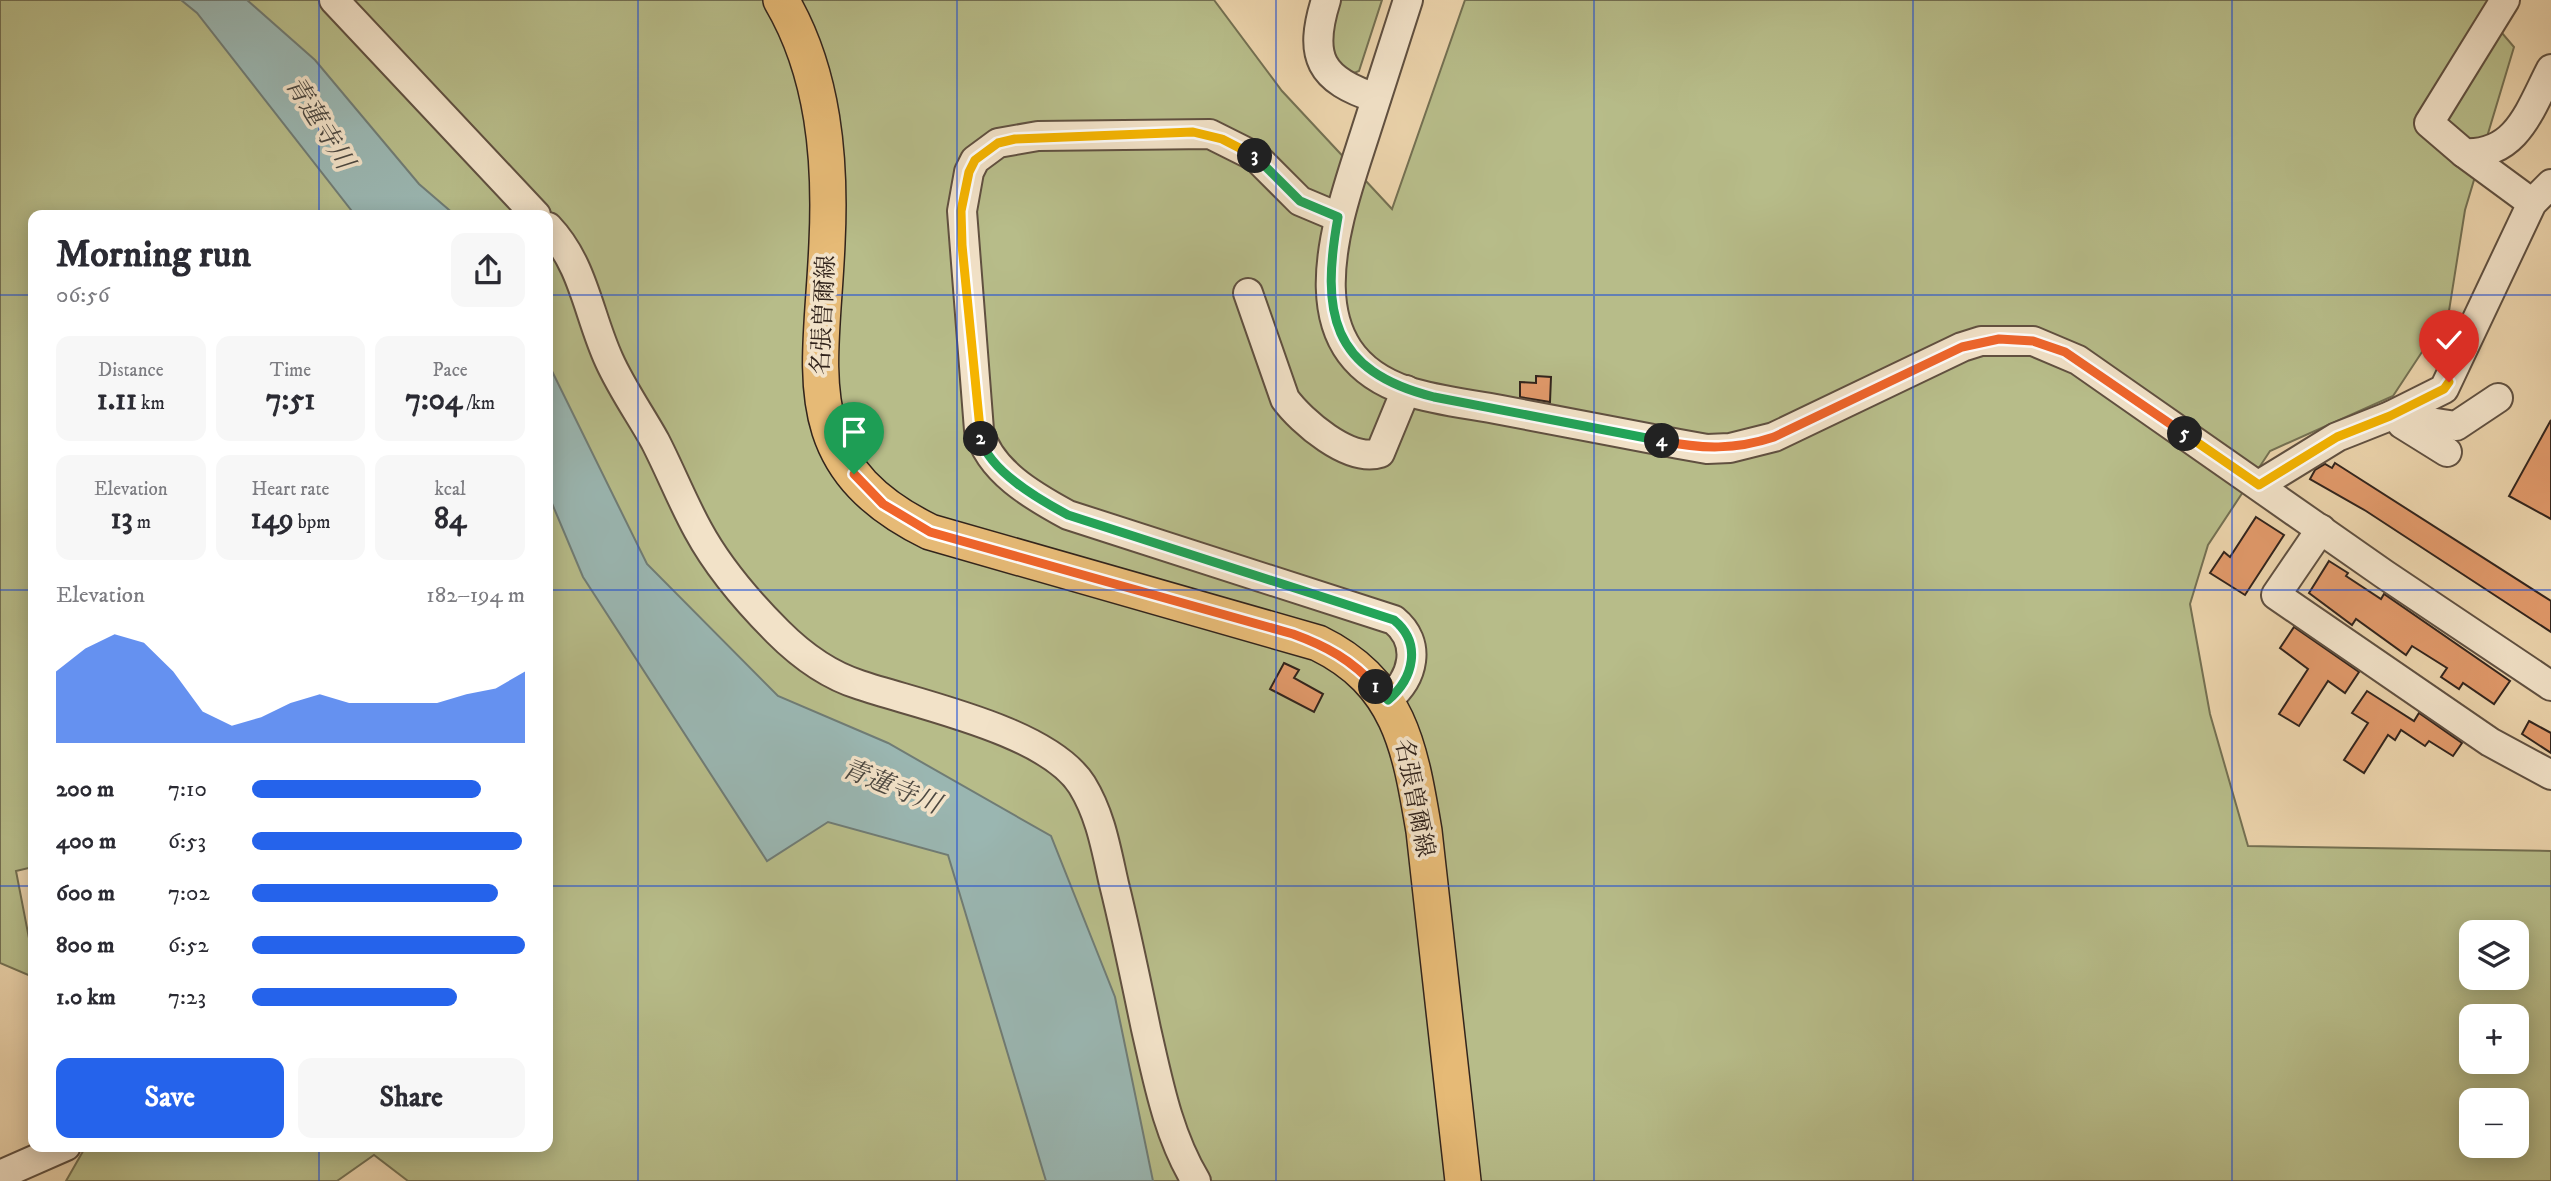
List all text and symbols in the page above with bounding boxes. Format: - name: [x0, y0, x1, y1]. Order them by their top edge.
- water label: 青蓮寺川: [277, 70, 362, 178]
- pin: 3: [1238, 138, 1272, 174]
- text: 3: [1251, 144, 1258, 167]
- text: Morning run: [56, 231, 251, 279]
- button: share: [451, 233, 525, 307]
- street label: 名張曽爾線: [806, 254, 842, 376]
- text: 06:56: [56, 281, 110, 310]
- pin: [2419, 310, 2479, 382]
- icon: check: [2430, 321, 2468, 359]
- text: Distance: [98, 359, 164, 382]
- text: Time: [270, 359, 311, 382]
- text: Pace: [433, 359, 468, 382]
- text: 1.11: [97, 382, 137, 419]
- text: 7:51: [266, 382, 315, 419]
- text: 7:04: [405, 382, 462, 419]
- text: km: [137, 392, 165, 415]
- text: /km: [462, 392, 495, 415]
- pin: [824, 402, 884, 474]
- icon: arrive: [835, 413, 873, 451]
- pin: 5: [2168, 416, 2202, 452]
- pin: 2: [964, 422, 998, 457]
- text: 5: [2180, 422, 2189, 445]
- pin: 4: [1644, 424, 1680, 458]
- text: 2: [976, 427, 985, 450]
- text: 4: [1656, 429, 1667, 452]
- text: Elevation: [94, 478, 168, 501]
- text: Heart rate: [252, 478, 329, 501]
- text: kcal: [435, 478, 466, 501]
- text: 13: [111, 501, 133, 538]
- text: 149: [250, 501, 294, 538]
- text: 84: [434, 501, 466, 538]
- text: m: [133, 511, 151, 534]
- text: bpm: [294, 511, 331, 534]
- text: Elevation: [56, 581, 145, 610]
- text: 182–194 m: [426, 581, 525, 610]
- pin: 1: [1358, 670, 1394, 704]
- text: 1: [1372, 675, 1379, 698]
- street label: 名張曽爾線: [1388, 736, 1440, 860]
- water label: 青蓮寺川: [837, 752, 948, 823]
- text: 200 m: [56, 775, 114, 804]
- text: 7:10: [168, 775, 207, 804]
- text: 400 m: [56, 827, 116, 856]
- text: 6:53: [168, 827, 206, 856]
- text: 600 m: [56, 879, 115, 908]
- text: 7:02: [168, 879, 210, 908]
- map controls: [2459, 920, 2529, 1158]
- button: layers: [2459, 920, 2529, 990]
- text: 800 m: [56, 931, 114, 960]
- text: 6:52: [168, 931, 209, 960]
- text: 1.0 km: [56, 983, 116, 1012]
- text: 7:23: [168, 983, 206, 1012]
- button: +: [2459, 1004, 2529, 1074]
- button: Save: [56, 1058, 284, 1138]
- button: Share: [298, 1058, 525, 1138]
- button: −: [2459, 1088, 2529, 1158]

